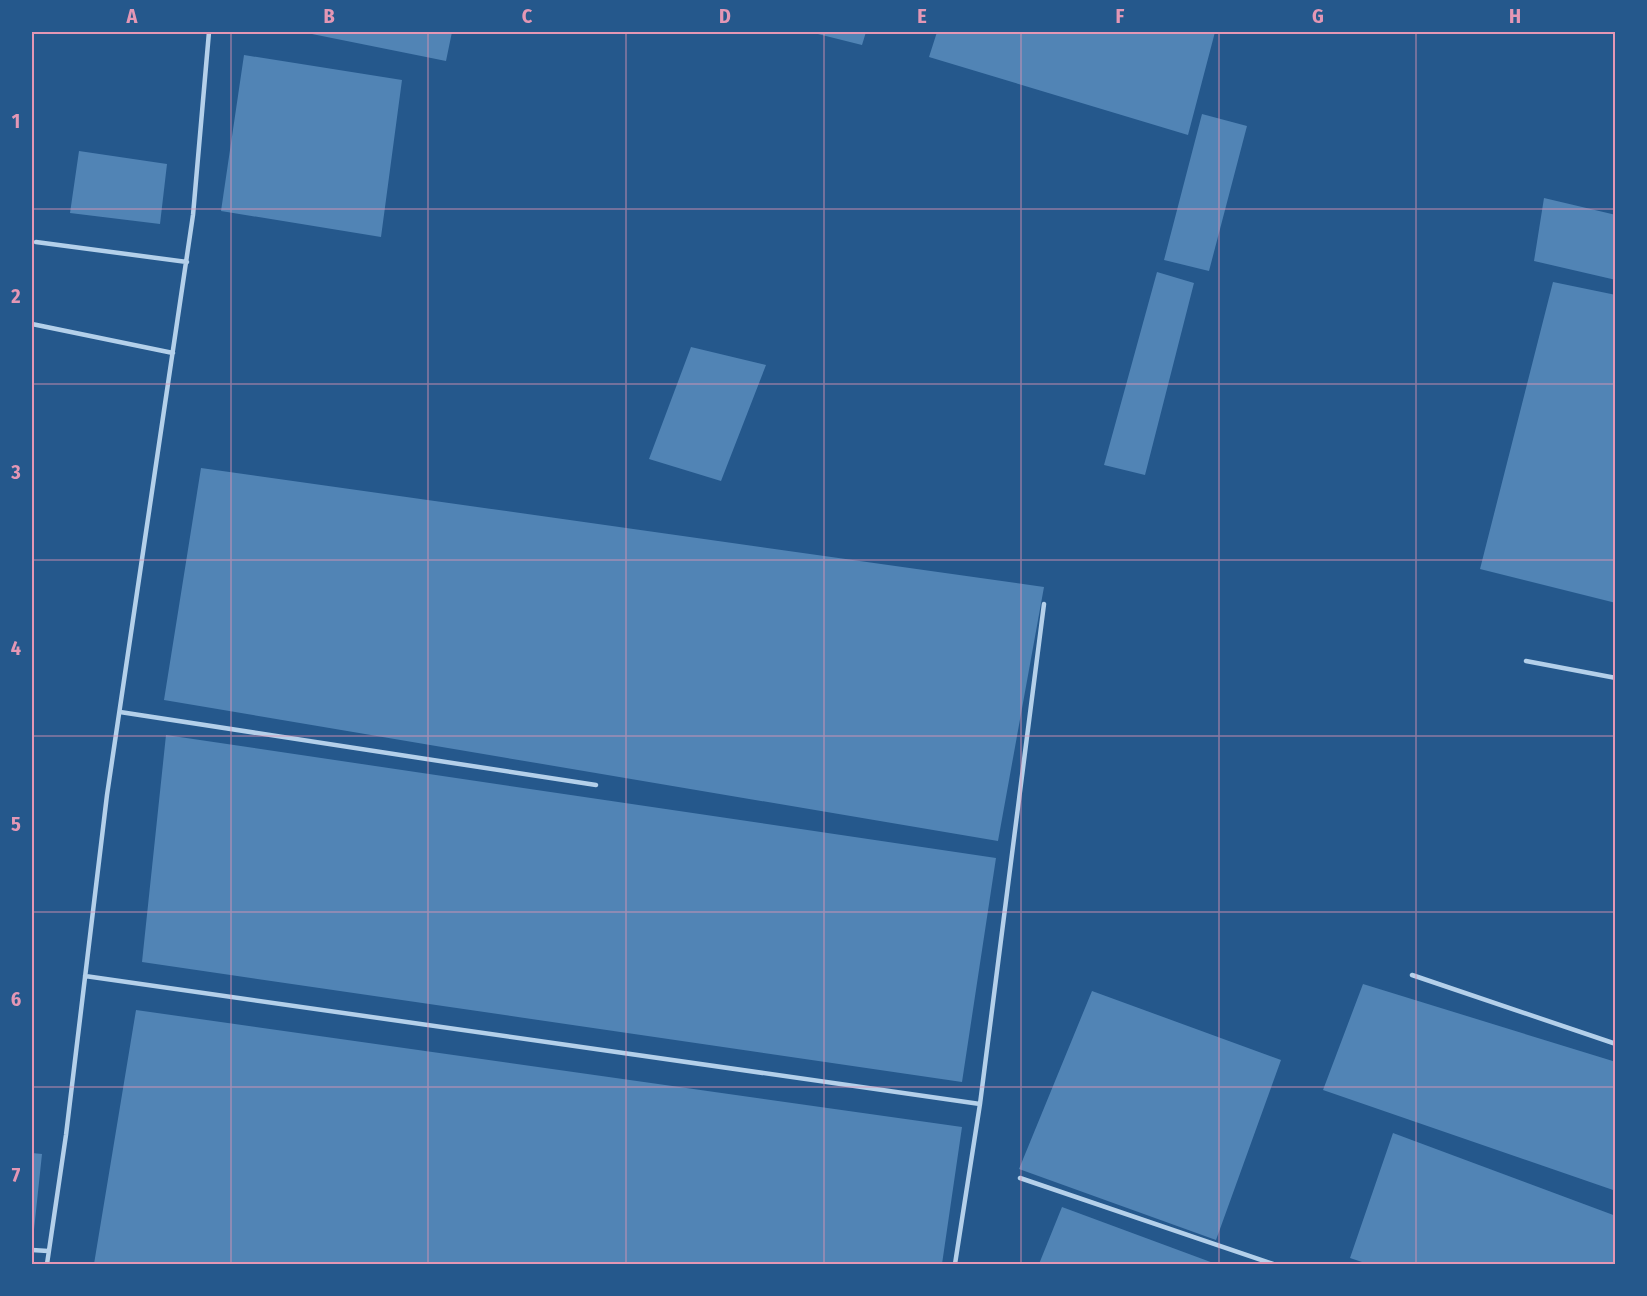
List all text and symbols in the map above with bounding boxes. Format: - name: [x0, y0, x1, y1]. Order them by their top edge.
- text: A: [126, 4, 139, 28]
- text: B: [323, 4, 335, 28]
- text: C: [522, 4, 533, 28]
- text: D: [719, 4, 731, 28]
- text: E: [917, 4, 927, 28]
- text: F: [1116, 4, 1125, 28]
- text: G: [1312, 4, 1324, 28]
- text: H: [1509, 4, 1521, 28]
- text: 1: [12, 109, 20, 133]
- text: 2: [10, 284, 21, 308]
- text: 3: [10, 460, 21, 484]
- text: 4: [11, 636, 21, 660]
- text: 5: [11, 812, 21, 836]
- text: 6: [11, 987, 21, 1011]
- text: 7: [12, 1163, 21, 1187]

